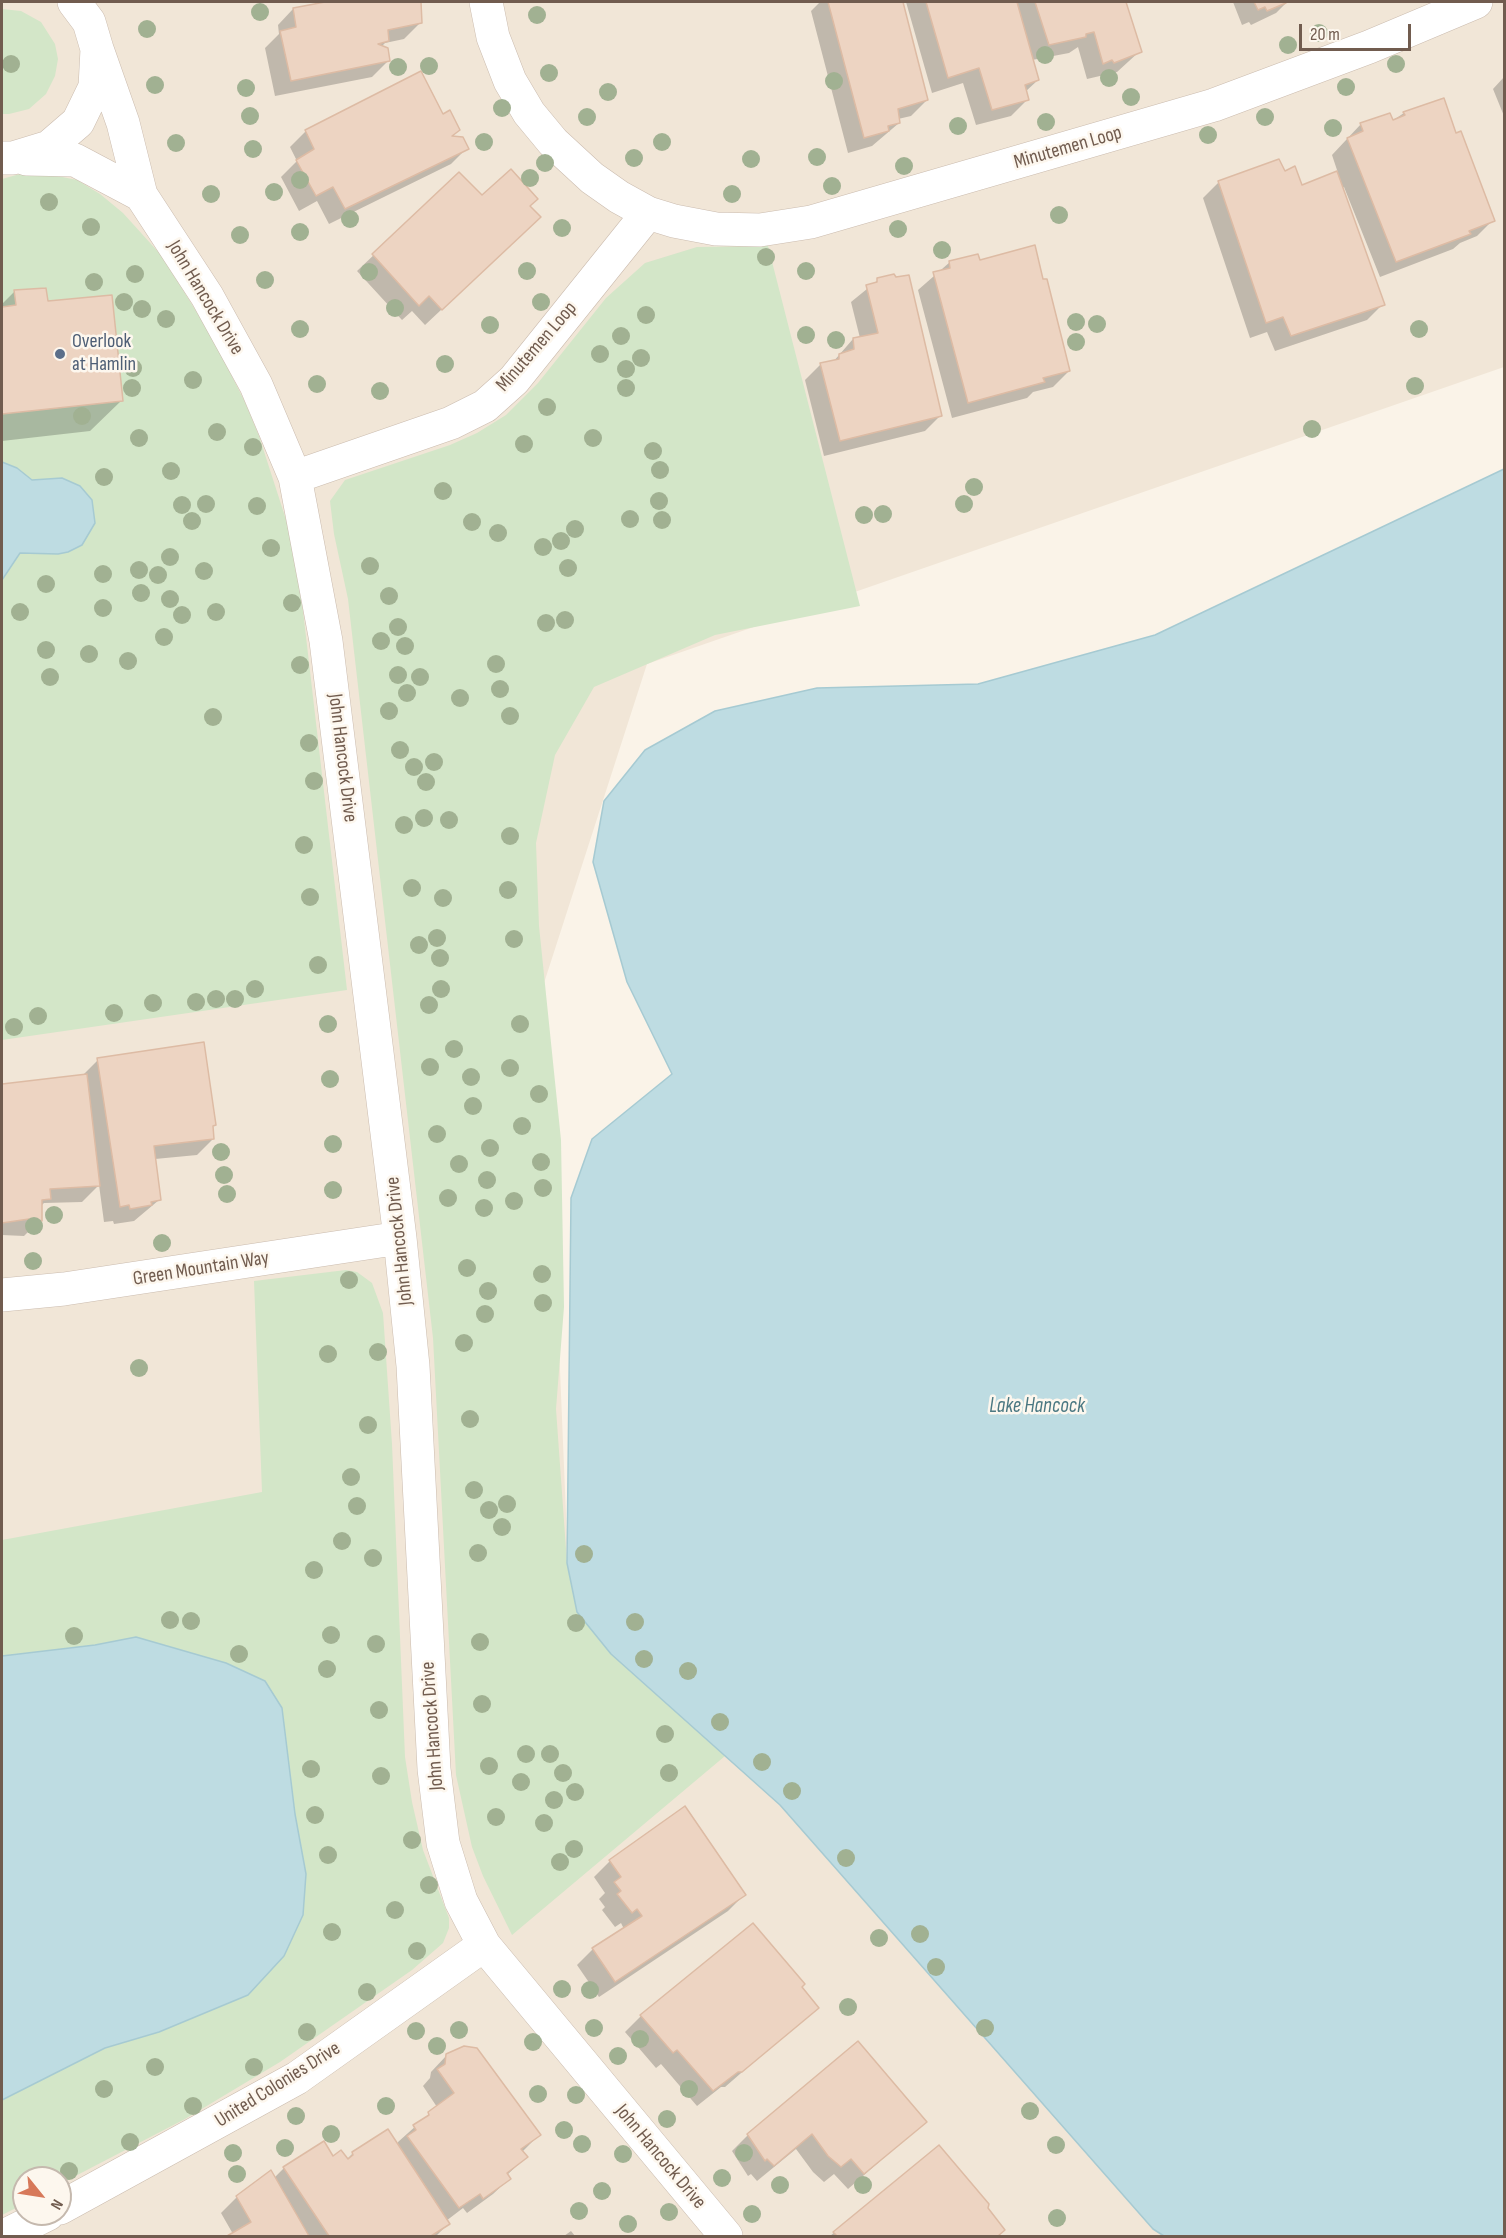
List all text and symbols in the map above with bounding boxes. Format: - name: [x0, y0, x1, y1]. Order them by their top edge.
- scale bar: [1302, 12, 1414, 50]
- text: 20 m: [1310, 24, 1340, 45]
- street label: Minutemen Loop: [1011, 121, 1125, 175]
- street label: John Hancock Drive: [161, 236, 249, 360]
- street label: Minutemen Loop: [491, 297, 583, 397]
- place label: Overlook at Hamlin: [72, 330, 136, 377]
- marker: Overlook at Hamlin: [53, 347, 67, 361]
- street label: John Hancock Drive: [322, 692, 362, 824]
- street label: John Hancock Drive: [381, 1176, 419, 1306]
- street label: Green Mountain Way: [131, 1246, 271, 1292]
- water label: Lake Hancock: [989, 1394, 1085, 1420]
- street label: John Hancock Drive: [417, 1661, 449, 1791]
- street label: United Colonies Drive: [211, 2037, 345, 2133]
- street label: John Hancock Drive: [609, 2100, 711, 2214]
- north arrow: [12, 2166, 72, 2226]
- text: N: [46, 2196, 67, 2213]

